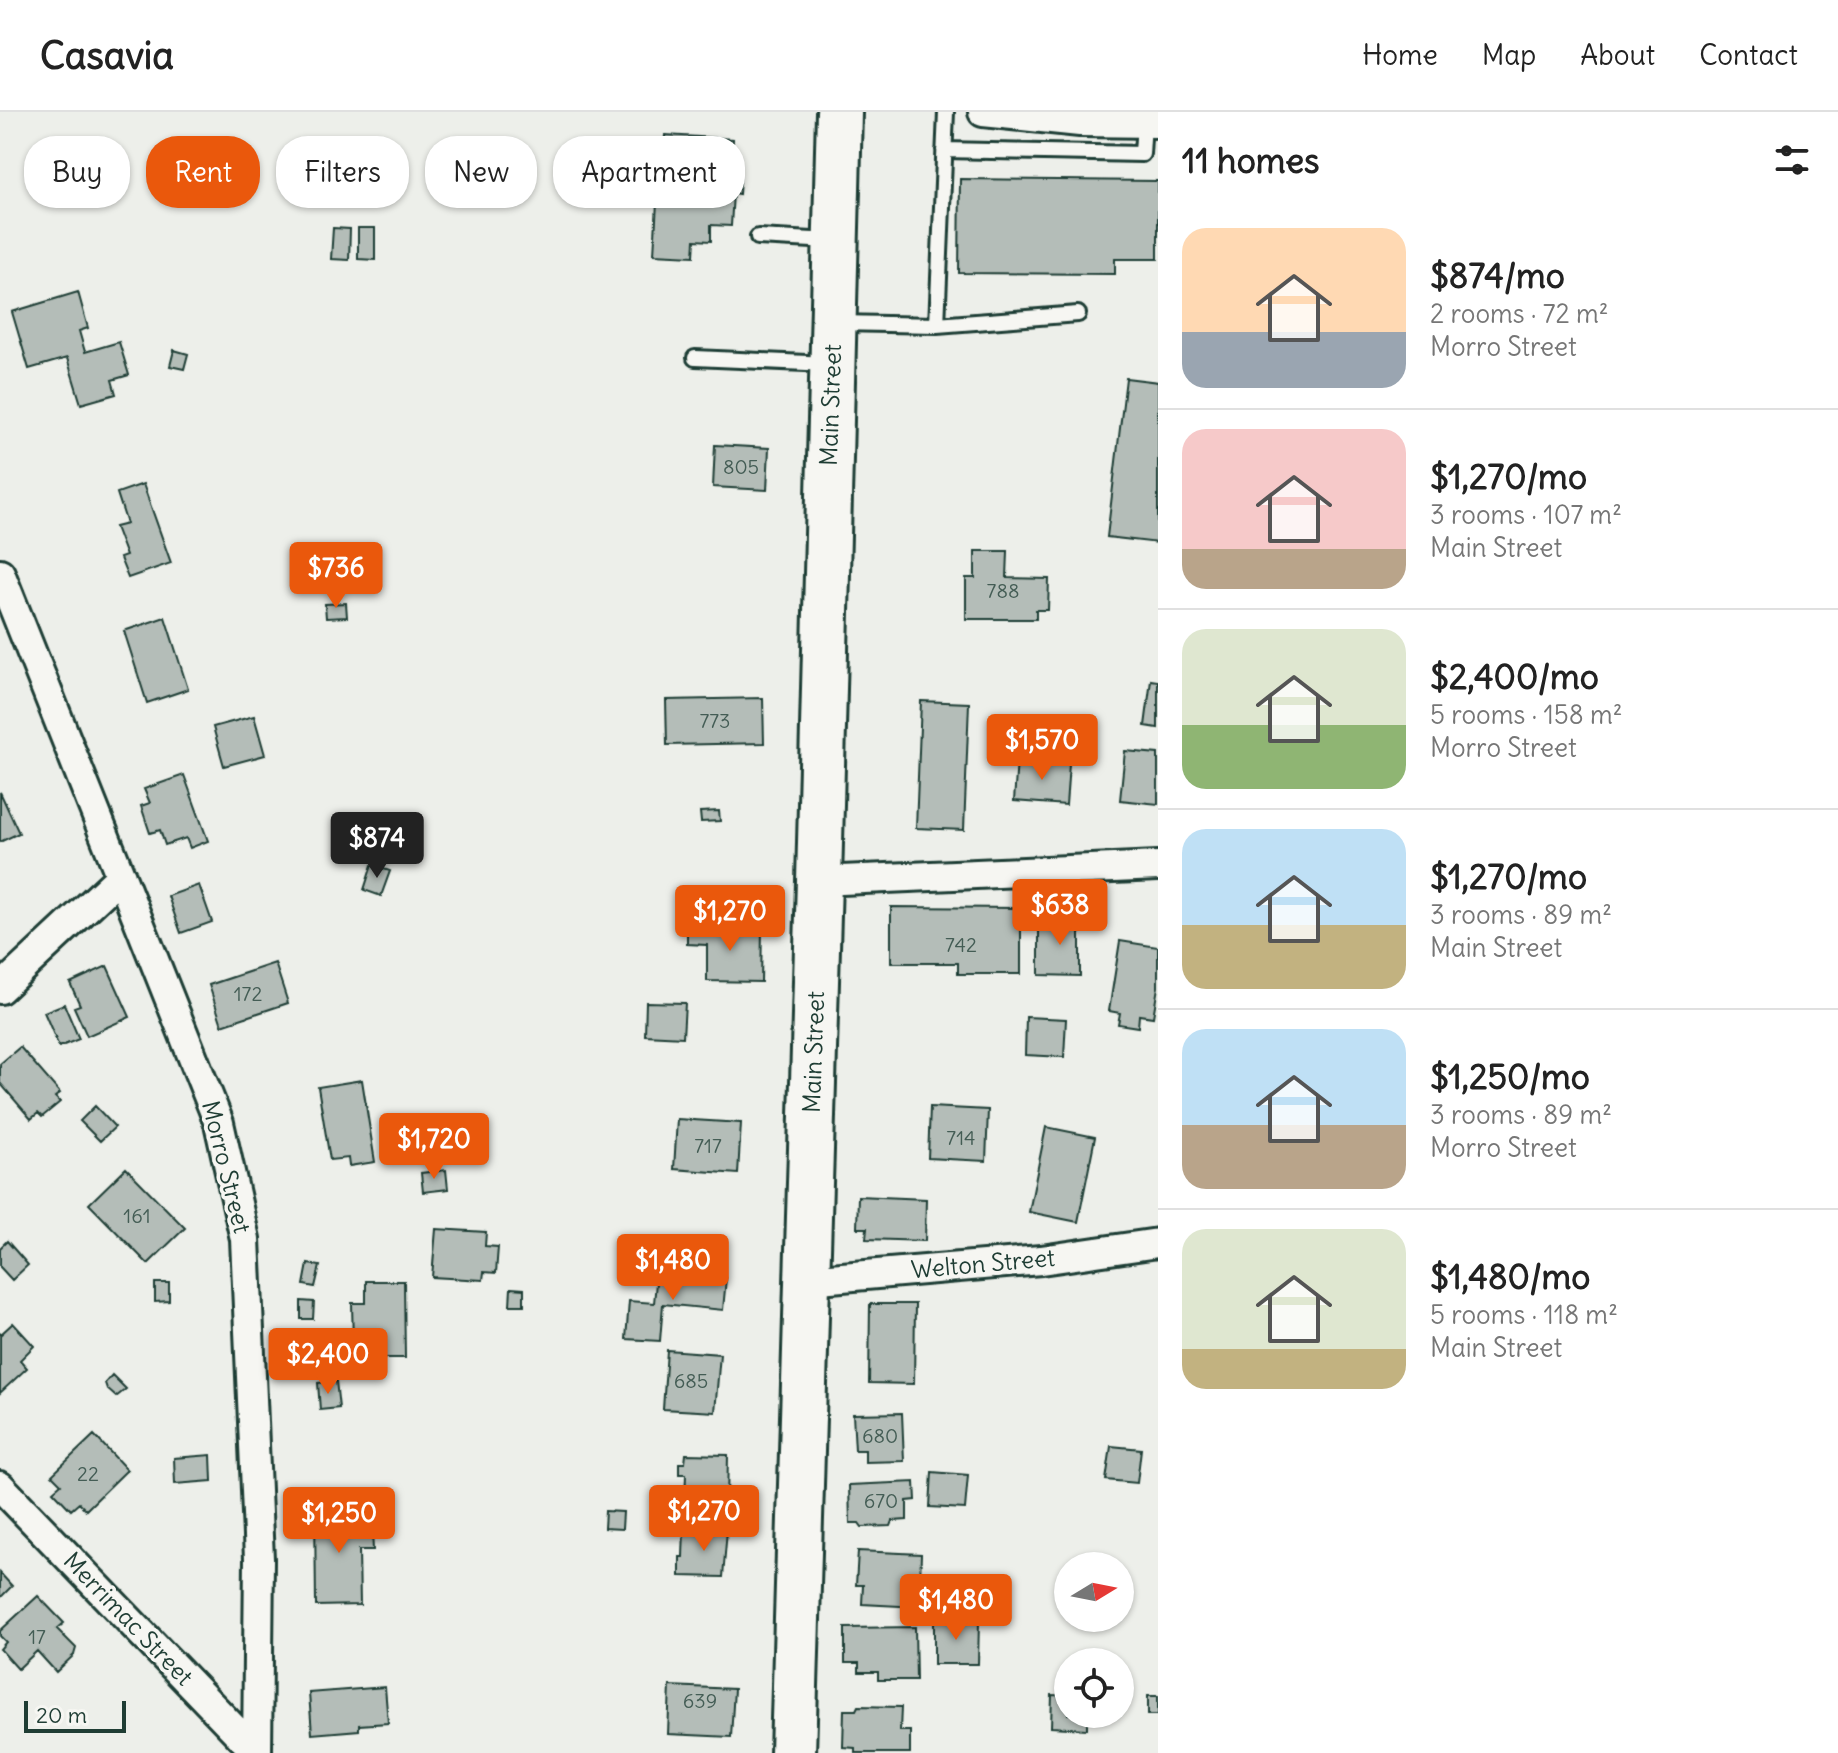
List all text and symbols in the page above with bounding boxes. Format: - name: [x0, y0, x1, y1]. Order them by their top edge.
- text: Casavia: [40, 32, 174, 79]
- text: Home: [1362, 37, 1438, 73]
- text: Map: [1482, 37, 1536, 73]
- text: About: [1580, 37, 1655, 73]
- text: Contact: [1699, 37, 1798, 73]
- chip: Buy: [24, 136, 130, 208]
- chip: Rent: [146, 136, 260, 208]
- chip: Filters: [276, 136, 409, 208]
- chip: New: [425, 136, 537, 208]
- chip: Apartment: [553, 136, 745, 208]
- icon: filters: [1770, 138, 1814, 182]
- text: 11 homes: [1182, 139, 1319, 182]
- text: $874/mo: [1430, 254, 1565, 297]
- icon: home: [1246, 260, 1342, 356]
- text: 2 rooms · 72 m²: [1430, 297, 1609, 330]
- text: Morro Street: [1430, 330, 1577, 363]
- street label: Main Street: [813, 343, 847, 466]
- house number: 805: [723, 454, 759, 479]
- text: $1,270/mo: [1430, 455, 1587, 498]
- icon: home: [1246, 461, 1342, 557]
- text: 3 rooms · 107 m²: [1430, 498, 1622, 531]
- text: Main Street: [1430, 531, 1562, 564]
- pin: $736: [289, 542, 383, 610]
- text: $736: [308, 551, 364, 584]
- house number: 788: [987, 578, 1019, 603]
- text: $2,400/mo: [1430, 655, 1599, 698]
- icon: home: [1246, 661, 1342, 757]
- text: 5 rooms · 158 m²: [1430, 698, 1622, 731]
- house number: 773: [700, 708, 730, 733]
- pin: $1,570: [977, 714, 1107, 782]
- text: $1,570: [1005, 723, 1079, 756]
- text: Morro Street: [1430, 731, 1577, 764]
- pin: $874: [330, 812, 424, 880]
- text: $874: [349, 821, 405, 854]
- text: $1,270/mo: [1430, 855, 1587, 898]
- icon: home: [1246, 861, 1342, 957]
- pin: $638: [1013, 879, 1107, 947]
- pin: $1,270: [665, 885, 795, 953]
- text: $638: [1030, 888, 1090, 921]
- text: $1,270: [693, 894, 767, 927]
- text: 3 rooms · 89 m²: [1430, 898, 1612, 931]
- text: Main Street: [1430, 931, 1562, 964]
- house number: 742: [945, 932, 977, 957]
- house number: 172: [234, 981, 262, 1006]
- street label: Main Street: [796, 990, 830, 1113]
- text: $1,250/mo: [1430, 1055, 1590, 1098]
- icon: home: [1246, 1061, 1342, 1157]
- street label: Morro Street: [196, 1097, 258, 1236]
- text: 3 rooms · 89 m²: [1430, 1098, 1612, 1131]
- pin: $1,720: [369, 1113, 499, 1181]
- text: $1,720: [397, 1122, 471, 1155]
- house number: 714: [946, 1125, 976, 1150]
- text: Morro Street: [1430, 1131, 1577, 1164]
- house number: 717: [694, 1133, 722, 1158]
- house number: 161: [123, 1203, 151, 1228]
- pin: $1,480: [608, 1234, 738, 1302]
- street label: Welton Street: [910, 1242, 1056, 1284]
- text: $1,480: [635, 1243, 711, 1276]
- text: $1,480/mo: [1430, 1255, 1590, 1298]
- icon: home: [1246, 1261, 1342, 1357]
- text: 5 rooms · 118 m²: [1430, 1298, 1618, 1331]
- pin: $2,400: [263, 1328, 393, 1396]
- text: Main Street: [1430, 1331, 1562, 1364]
- text: $2,400: [287, 1337, 369, 1370]
- house number: 685: [674, 1368, 708, 1393]
- house number: 680: [862, 1423, 898, 1448]
- house number: 22: [77, 1461, 99, 1486]
- pin: $1,270: [639, 1485, 769, 1553]
- pin: $1,250: [274, 1487, 404, 1555]
- house number: 670: [864, 1488, 898, 1513]
- text: $1,270: [667, 1494, 741, 1527]
- text: $1,250: [301, 1496, 377, 1529]
- street label: Merrimac Street: [58, 1545, 200, 1691]
- north arrow: [1054, 1552, 1134, 1632]
- map controls: [1054, 1552, 1134, 1728]
- pin: $1,480: [891, 1574, 1021, 1642]
- text: $1,480: [918, 1583, 994, 1616]
- house number: 17: [28, 1624, 46, 1649]
- button: locate: [1054, 1648, 1134, 1728]
- house number: 639: [683, 1688, 717, 1713]
- scale bar: [24, 1697, 126, 1733]
- text: 20 m: [36, 1701, 87, 1729]

